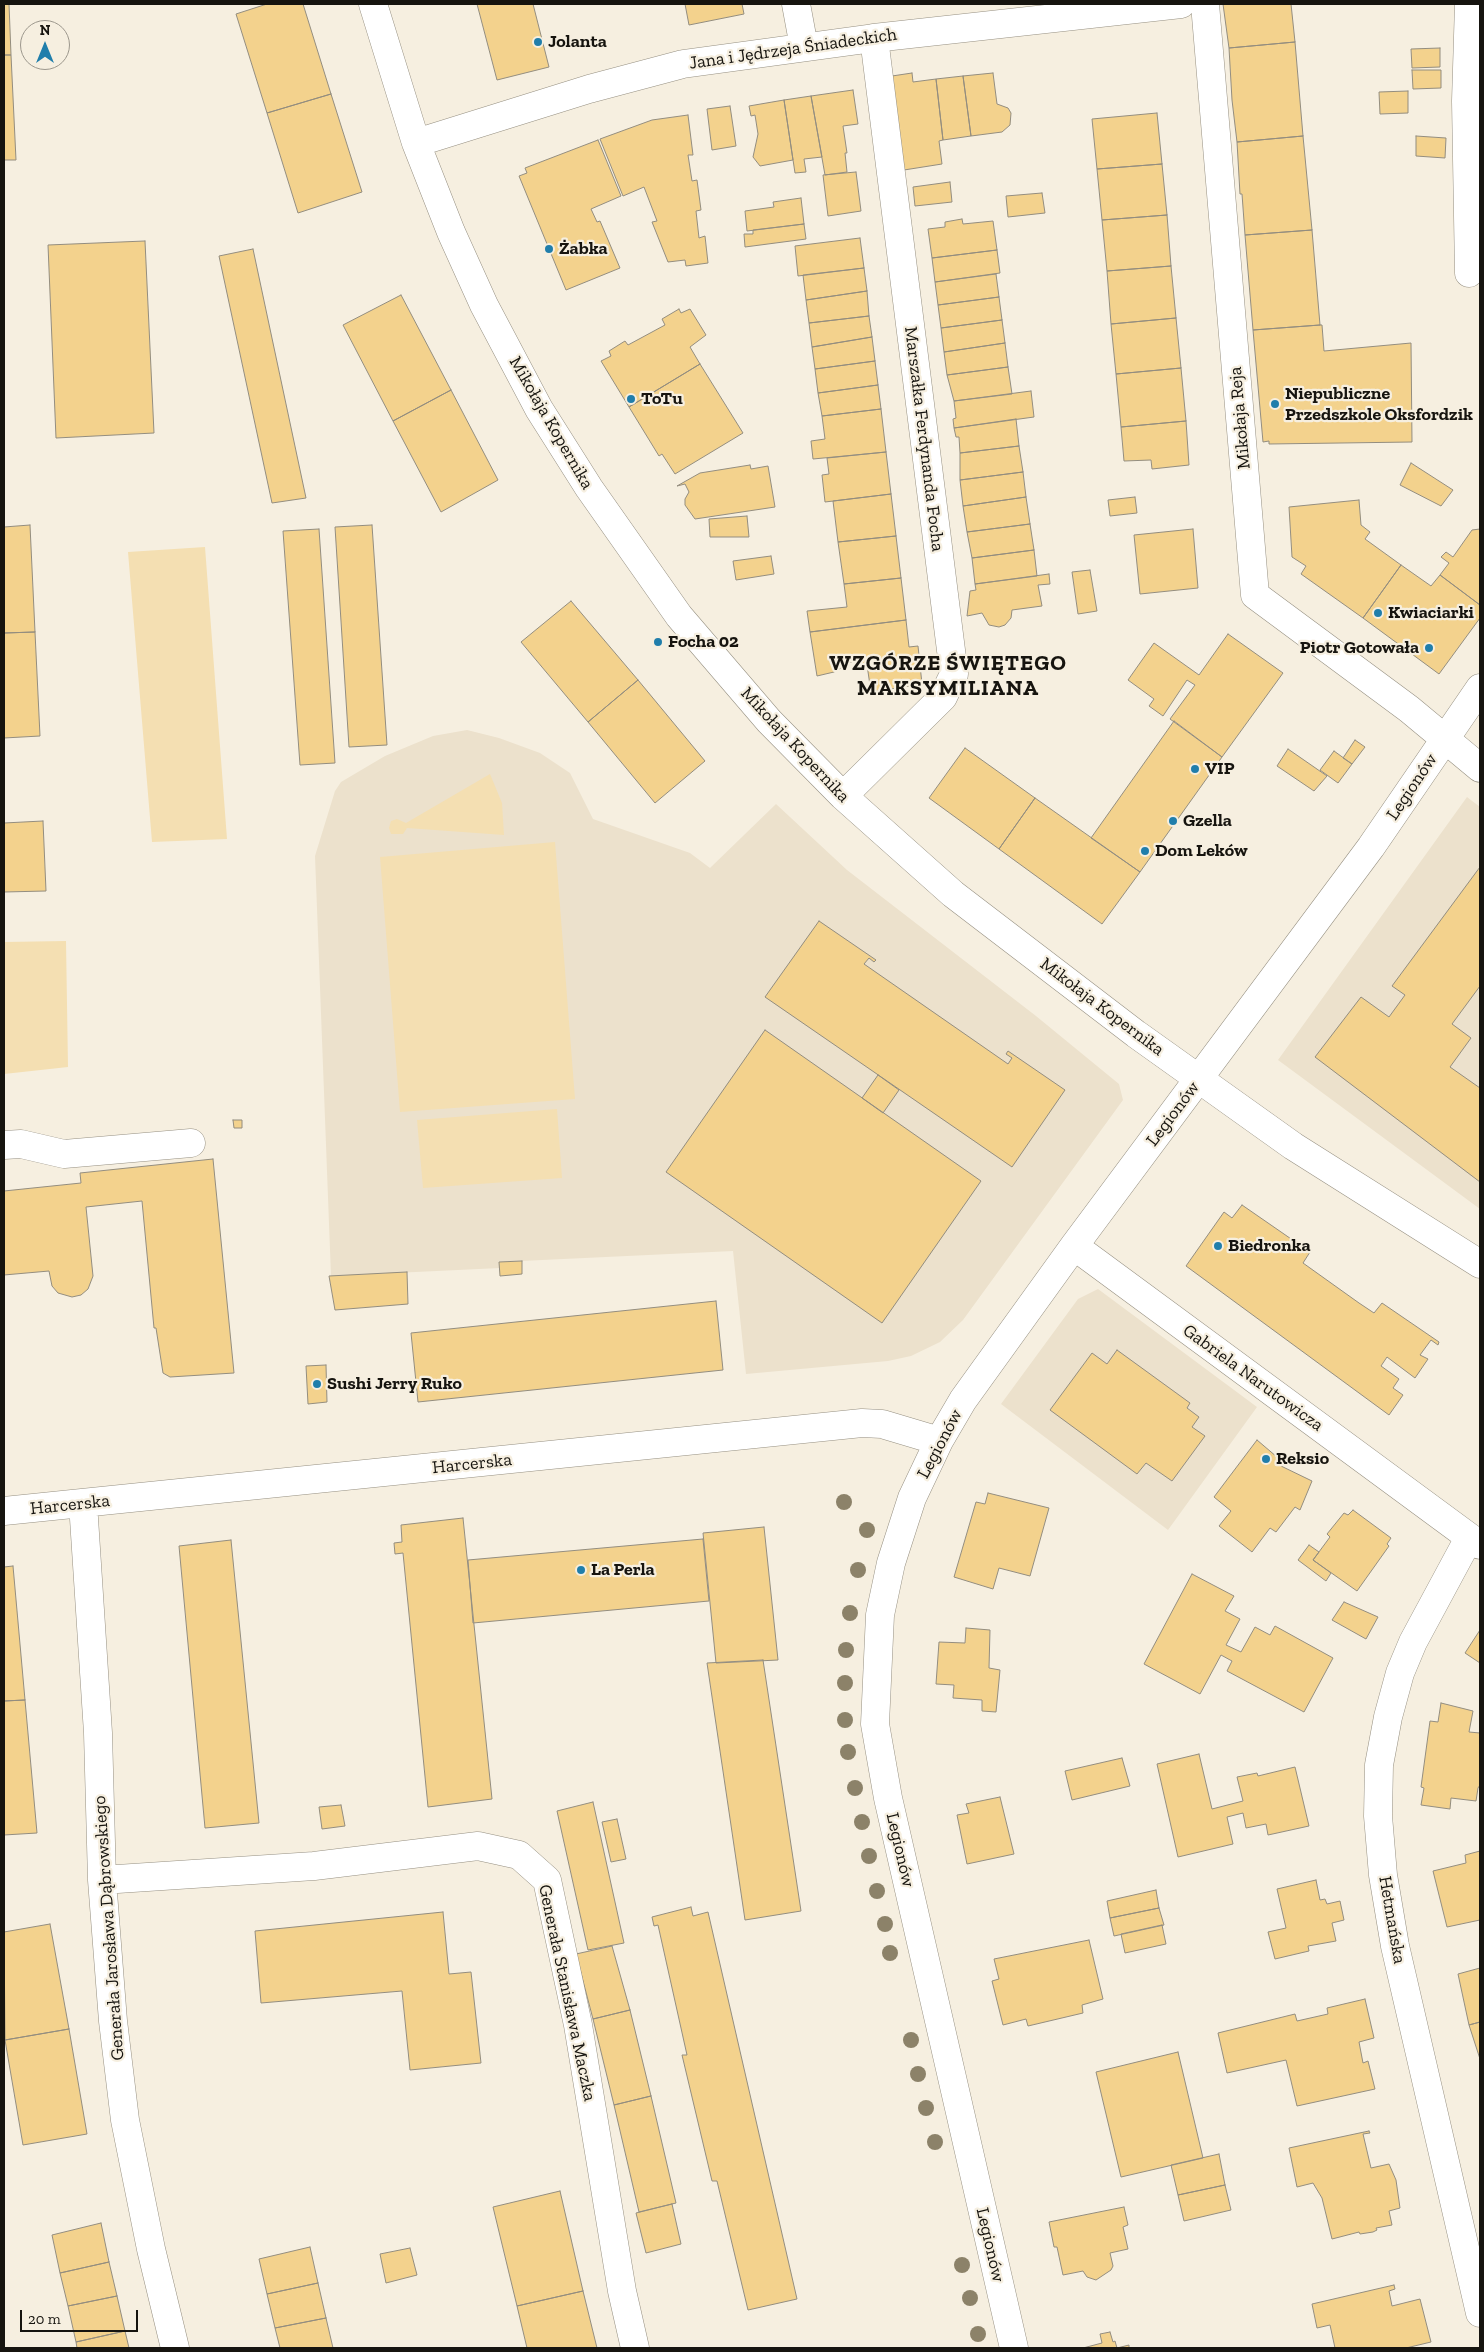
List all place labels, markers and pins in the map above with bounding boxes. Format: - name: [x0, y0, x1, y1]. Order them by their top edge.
- place label: Jolanta: [548, 31, 607, 53]
- marker: Jolanta: [532, 36, 544, 48]
- place label: Żabka: [559, 238, 608, 260]
- marker: Żabka: [543, 243, 555, 255]
- place label: Niepubliczne Przedszkole Oksfordzik: [1285, 383, 1473, 426]
- place label: ToTu: [641, 388, 683, 410]
- marker: ToTu: [625, 393, 637, 405]
- marker: Niepubliczne Przedszkole Oksfordzik: [1269, 398, 1281, 410]
- place label: Kwiaciarki: [1388, 602, 1474, 624]
- marker: Kwiaciarki: [1372, 607, 1384, 619]
- place label: Focha 02: [668, 631, 739, 653]
- marker: Focha 02: [652, 636, 664, 648]
- place label: Piotr Gotowała: [1300, 637, 1419, 659]
- marker: Piotr Gotowała: [1423, 642, 1435, 654]
- place label: VIP: [1205, 758, 1234, 780]
- marker: VIP: [1189, 763, 1201, 775]
- place label: Gzella: [1183, 810, 1232, 832]
- marker: Gzella: [1167, 815, 1179, 827]
- place label: Dom Leków: [1155, 840, 1248, 862]
- marker: Dom Leków: [1139, 845, 1151, 857]
- place label: Biedronka: [1228, 1235, 1311, 1257]
- marker: Biedronka: [1212, 1240, 1224, 1252]
- place label: Sushi Jerry Ruko: [327, 1373, 462, 1395]
- marker: Sushi Jerry Ruko: [311, 1378, 323, 1390]
- place label: Reksio: [1276, 1448, 1329, 1470]
- marker: Reksio: [1260, 1453, 1272, 1465]
- place label: La Perla: [591, 1559, 655, 1581]
- marker: La Perla: [575, 1564, 587, 1576]

